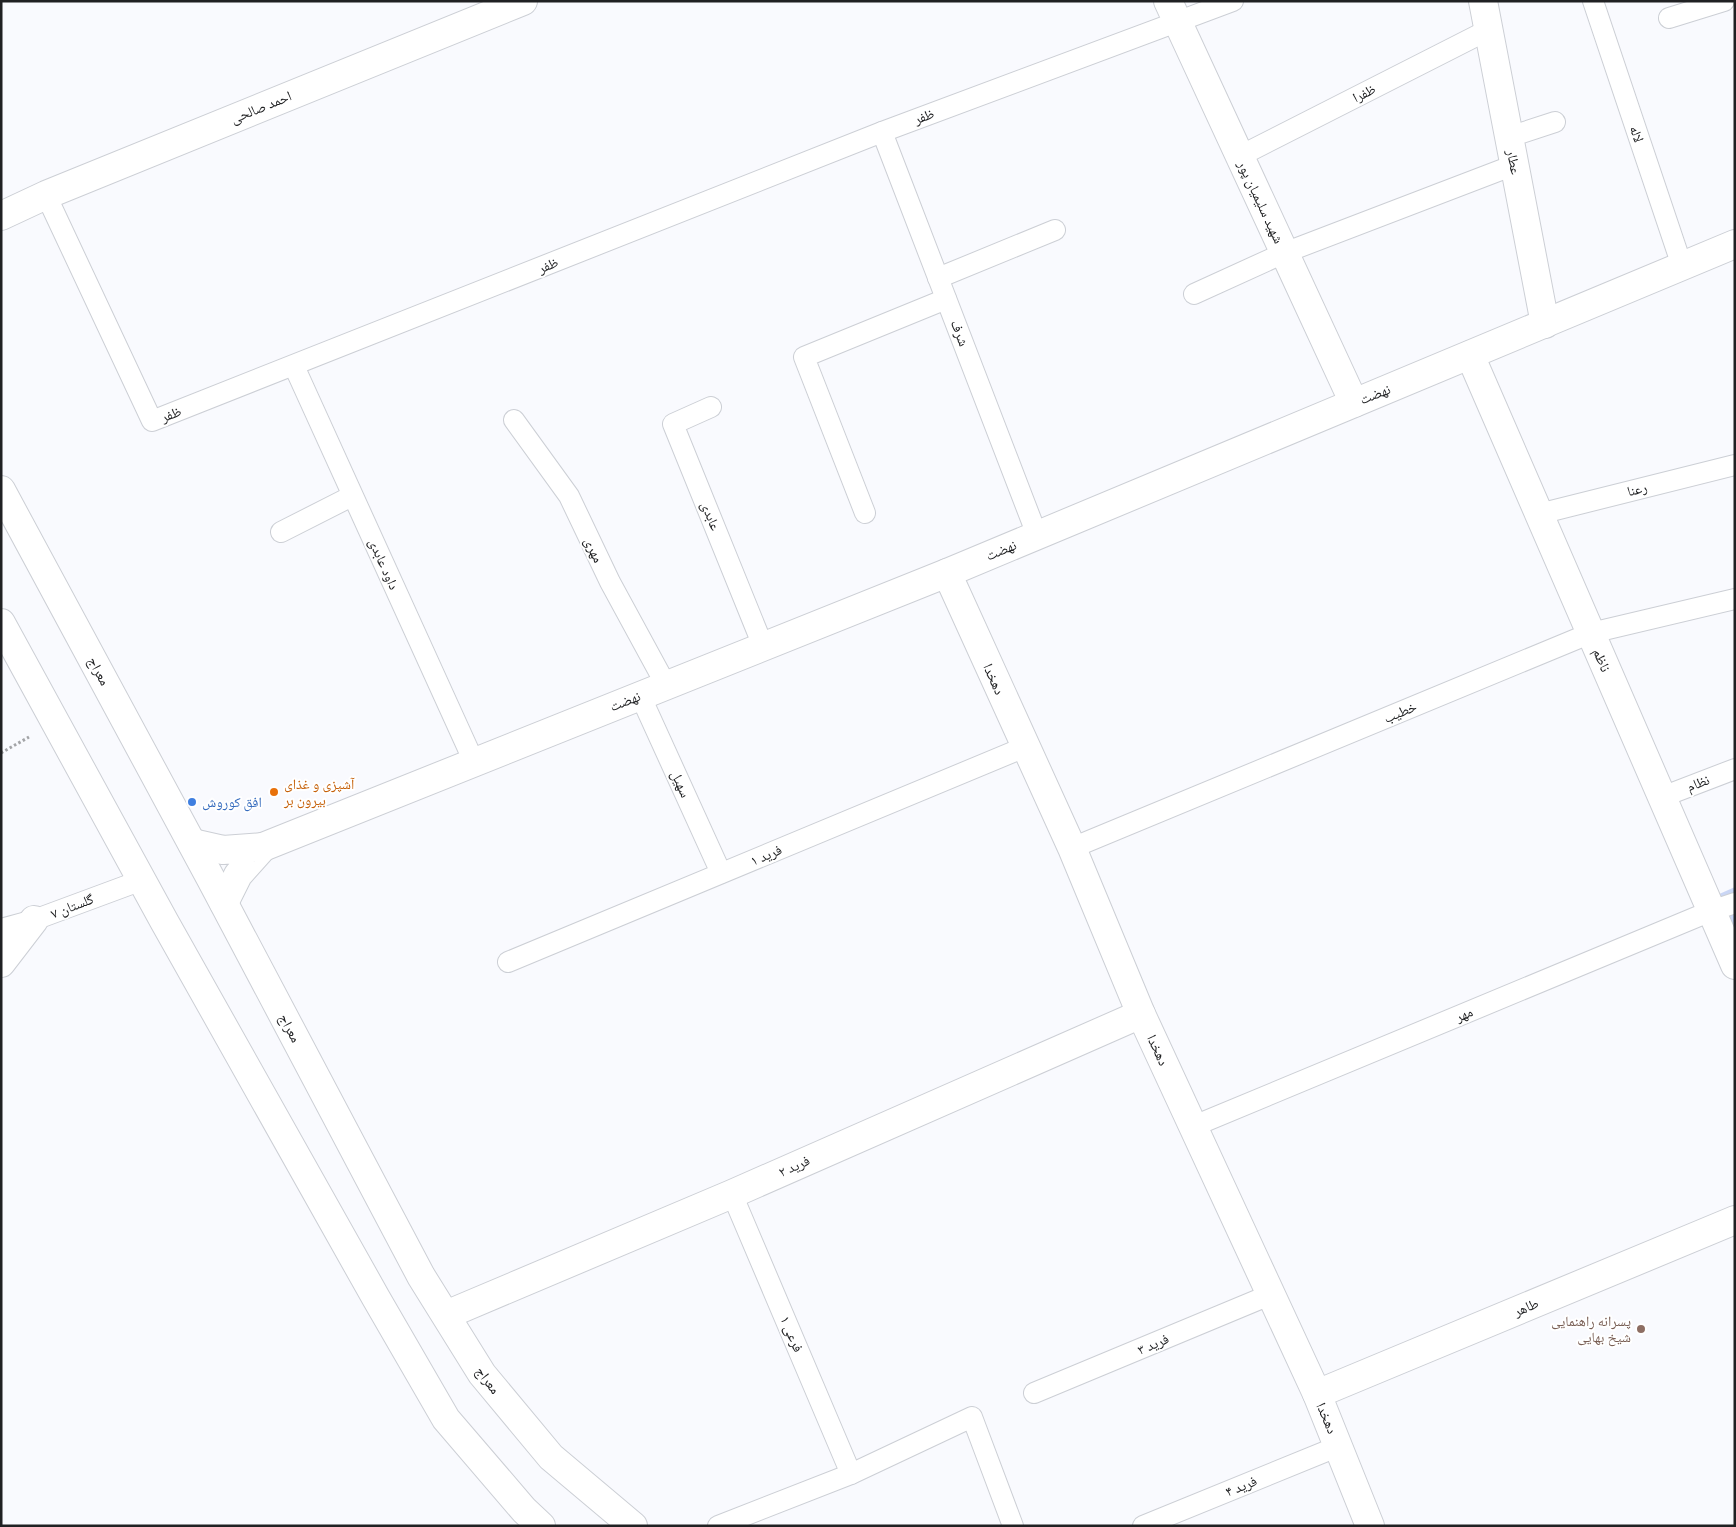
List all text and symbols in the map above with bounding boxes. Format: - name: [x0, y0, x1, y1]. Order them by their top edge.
- street label: ظفرا: [1349, 80, 1379, 106]
- street label: احمد صالحی: [228, 87, 294, 127]
- street label: ظفر: [910, 104, 937, 128]
- street label: لاله: [1627, 123, 1648, 144]
- street label: عطار: [1503, 147, 1525, 176]
- street label: شهید سلیمیان پور: [1233, 157, 1288, 246]
- street label: ظفر: [534, 253, 561, 278]
- street label: شرف: [947, 317, 973, 349]
- street label: نهضت: [1357, 380, 1393, 407]
- street label: ظفر: [157, 402, 184, 426]
- street label: رعنا: [1625, 478, 1649, 500]
- street label: عابدی: [697, 499, 725, 533]
- street label: مهری: [580, 534, 608, 566]
- street label: داود عابدی: [365, 536, 403, 593]
- street label: نهضت: [983, 536, 1019, 564]
- street label: ناظم: [1588, 645, 1615, 675]
- street label: معراج: [83, 653, 114, 689]
- street label: دهخدا: [980, 661, 1009, 697]
- street label: نهضت: [607, 687, 643, 714]
- street label: خطیب: [1381, 697, 1419, 726]
- street label: سهیل: [667, 768, 695, 800]
- street label: نظام: [1684, 770, 1712, 796]
- place label: آشپزی و غذای بیرون بر: [283, 775, 355, 809]
- marker: آشپزی و غذای بیرون بر: [268, 786, 280, 798]
- place label: افق کوروش: [202, 793, 262, 812]
- marker: افق کوروش: [186, 796, 198, 808]
- street label: فرید ۱: [748, 840, 785, 870]
- street label: گلستان ۷: [48, 890, 96, 922]
- street label: مهر: [1452, 1002, 1476, 1026]
- street label: معراج: [274, 1010, 305, 1046]
- street label: دهخدا: [1144, 1032, 1173, 1068]
- street label: فرید ۲: [776, 1151, 813, 1181]
- street label: طاهر: [1510, 1294, 1541, 1321]
- place label: پسرانه راهنمایی شیخ بهایی: [1551, 1312, 1631, 1347]
- street label: فرعی ۱: [776, 1313, 808, 1355]
- marker: پسرانه راهنمایی شیخ بهایی: [1635, 1323, 1647, 1335]
- street label: فرید ۳: [1135, 1329, 1172, 1359]
- street label: معراج: [471, 1363, 504, 1398]
- street label: دهخدا: [1313, 1400, 1342, 1436]
- street label: فرید ۴: [1223, 1472, 1259, 1500]

